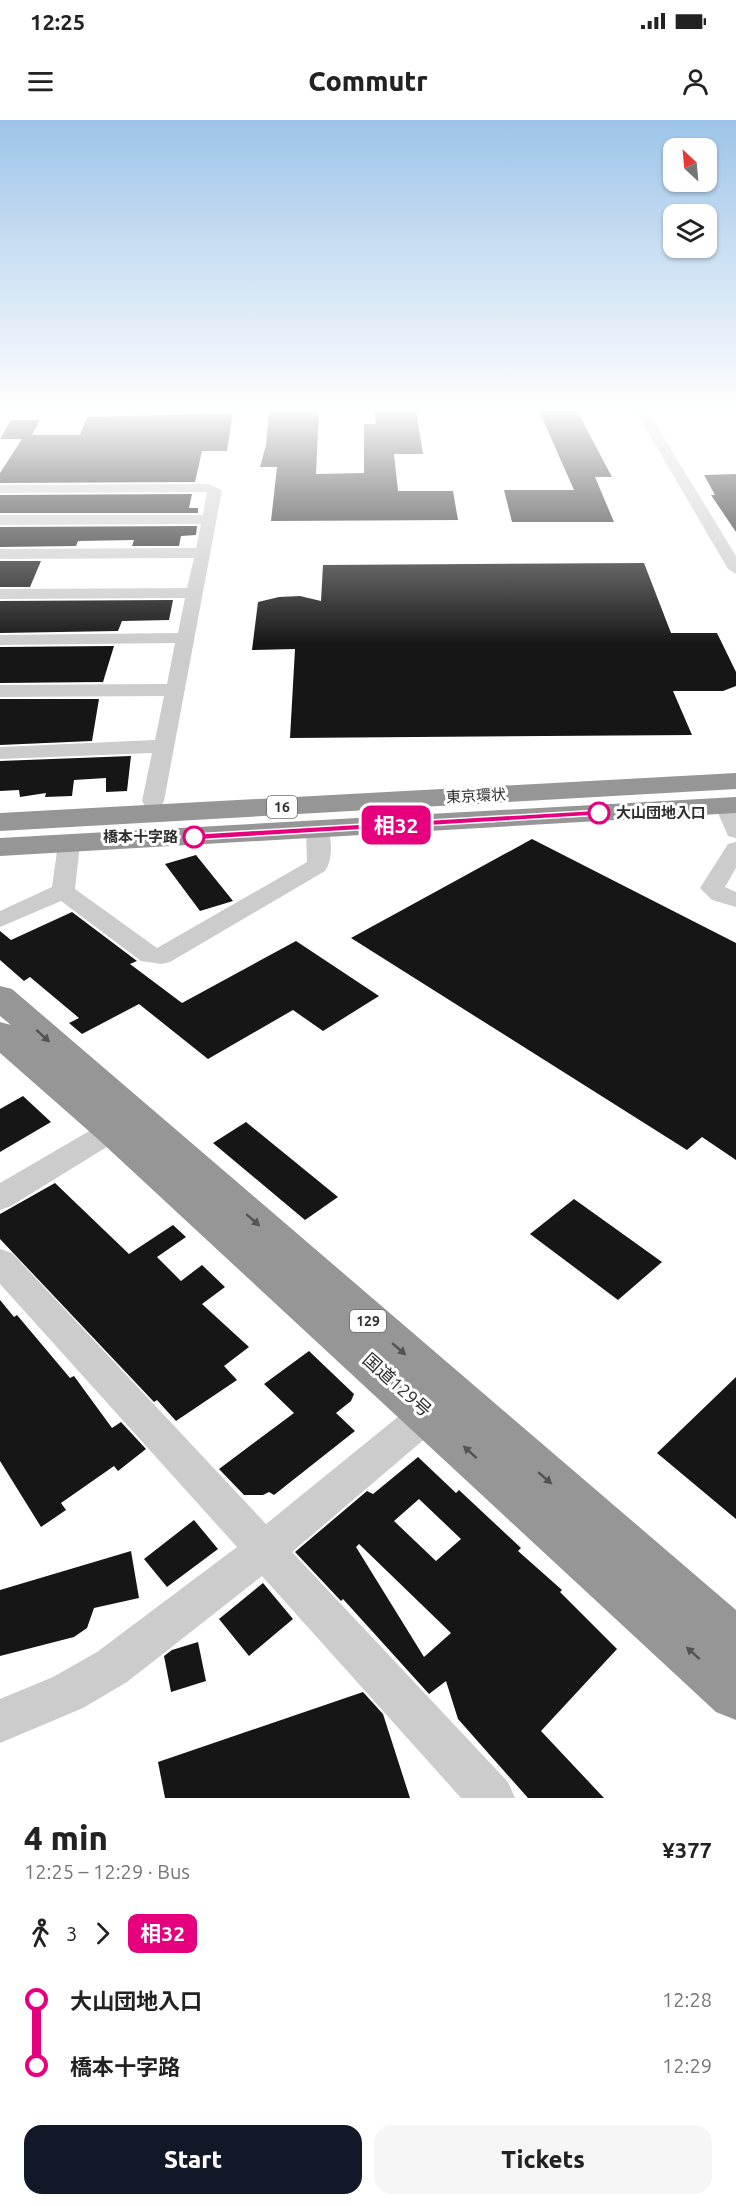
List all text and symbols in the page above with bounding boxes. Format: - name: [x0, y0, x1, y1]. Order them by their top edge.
- text: 12:25: [30, 9, 85, 34]
- icon: menu: [24, 65, 57, 98]
- icon: person: [679, 65, 712, 98]
- text: Commutr: [308, 66, 428, 96]
- north arrow: [663, 138, 717, 192]
- map controls: [663, 138, 717, 258]
- button: layers: [663, 204, 717, 258]
- street label: 東京環状: [446, 785, 506, 806]
- road number: 16: [267, 796, 297, 818]
- marker: 大山団地入口: [588, 802, 610, 824]
- place label: 大山団地入口: [616, 804, 706, 821]
- line badge: 相32: [362, 806, 430, 844]
- text: 相32: [374, 813, 418, 837]
- marker: 橋本十字路: [183, 826, 205, 848]
- place label: 橋本十字路: [103, 828, 178, 845]
- one-way arrow: [36, 1029, 51, 1043]
- one-way arrow: [245, 1213, 260, 1226]
- road number: 129: [350, 1310, 386, 1332]
- one-way arrow: [391, 1342, 406, 1355]
- street label: 国道129号: [360, 1349, 436, 1420]
- one-way arrow: [463, 1446, 478, 1459]
- one-way arrow: [537, 1471, 552, 1484]
- one-way arrow: [685, 1646, 700, 1660]
- text: 4 min: [24, 1819, 108, 1856]
- text: ¥377: [662, 1837, 712, 1862]
- text: 12:25 – 12:29 · Bus: [24, 1860, 190, 1883]
- icon: walk: [24, 1917, 57, 1950]
- icon: forward: [86, 1917, 119, 1950]
- text: 相32: [140, 1921, 185, 1945]
- text: 3: [66, 1922, 77, 1945]
- text: 大山団地入口: [70, 1988, 202, 2013]
- text: 12:28: [662, 1988, 712, 2011]
- text: 橋本十字路: [70, 2054, 180, 2079]
- text: 12:29: [662, 2054, 712, 2077]
- button: Start: [24, 2125, 362, 2194]
- button: Tickets: [374, 2125, 712, 2194]

